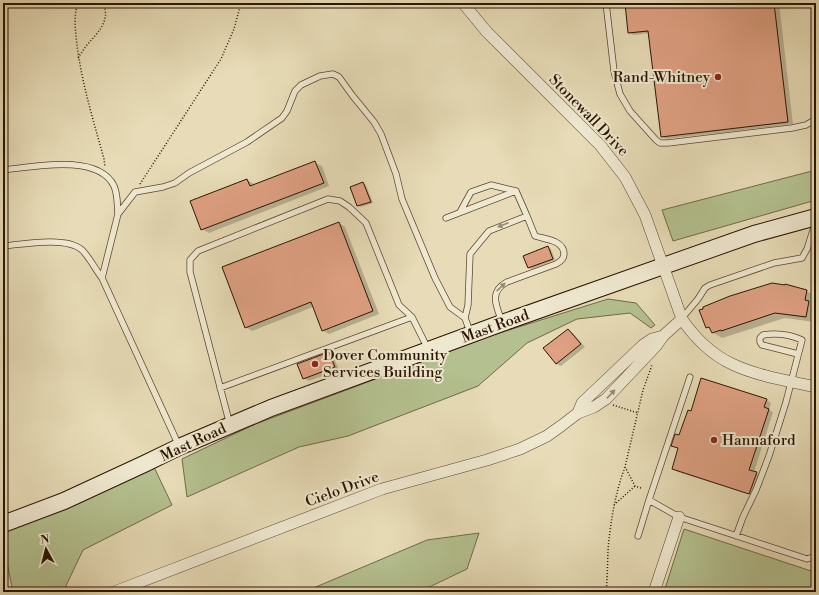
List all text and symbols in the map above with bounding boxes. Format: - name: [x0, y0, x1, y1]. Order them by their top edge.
- place label: Rand-Whitney: [613, 68, 711, 87]
- street label: Stonewall Drive: [545, 70, 633, 160]
- marker: Rand-Whitney: [713, 72, 723, 82]
- one-way arrow: [496, 223, 508, 229]
- one-way arrow: [496, 283, 506, 292]
- street label: Mast Road: [459, 305, 532, 347]
- place label: Dover Community Services Building: [323, 346, 448, 382]
- marker: Dover Community Services Building: [310, 359, 320, 369]
- one-way arrow: [606, 388, 615, 399]
- street label: Mast Road: [157, 419, 230, 466]
- place label: Hannaford: [722, 431, 796, 450]
- marker: Hannaford: [709, 435, 719, 445]
- street label: Cielo Drive: [303, 467, 382, 512]
- north arrow: [26, 529, 66, 569]
- text: N: [40, 533, 50, 548]

